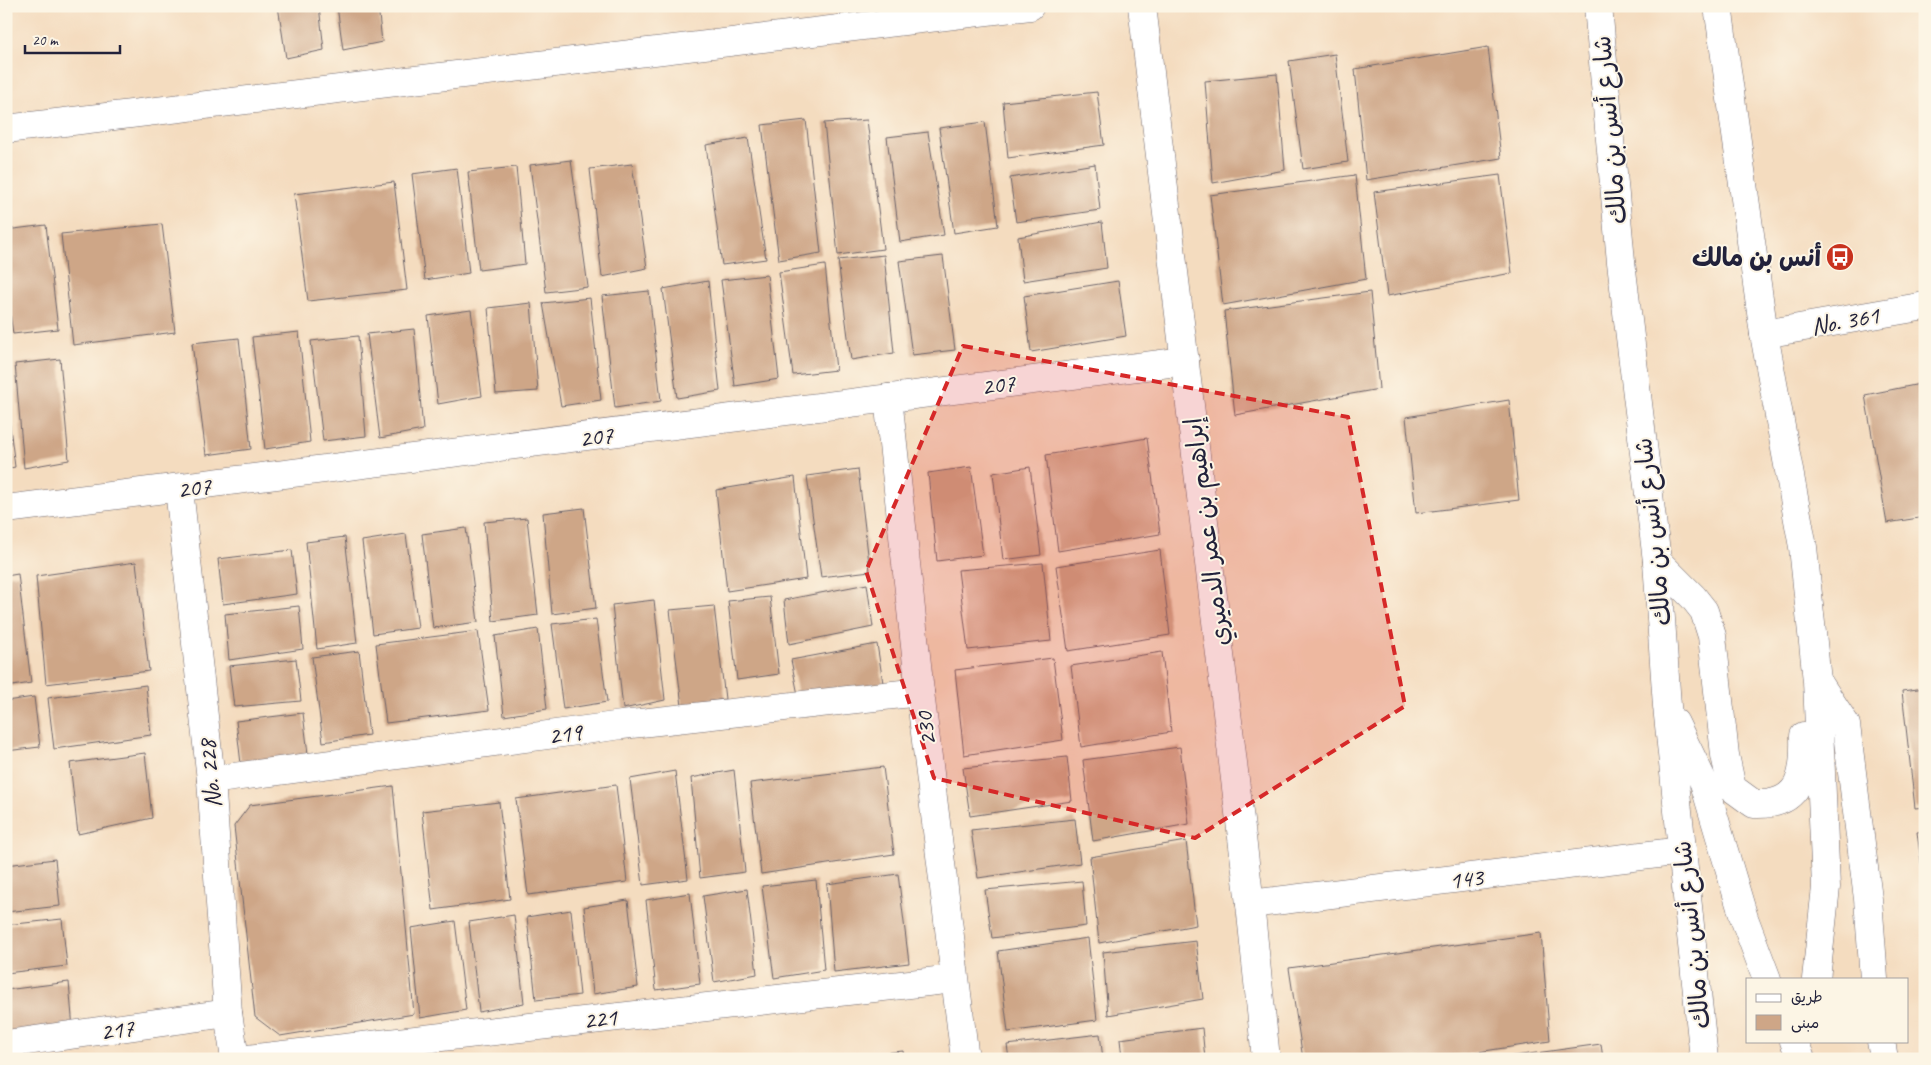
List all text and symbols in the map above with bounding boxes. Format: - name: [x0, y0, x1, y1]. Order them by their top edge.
- scale bar: [25, 22, 120, 54]
- text: 20 m: [32, 31, 59, 50]
- street label: شارع أنس بن مالك: [1586, 34, 1635, 226]
- place label: أنس بن مالك: [1692, 242, 1822, 274]
- bus stop icon: أنس بن مالك: [1825, 242, 1855, 272]
- street label: No. 361: [1809, 299, 1883, 343]
- street label: 207: [979, 367, 1019, 403]
- street label: إبراهيم بن عمر الدميري: [1177, 416, 1239, 648]
- street label: 207: [577, 419, 617, 455]
- street label: شارع أنس بن مالك: [1627, 436, 1680, 628]
- street label: 207: [175, 470, 215, 506]
- street label: 230: [908, 708, 944, 748]
- street label: 219: [546, 716, 586, 752]
- street label: No. 228: [191, 736, 229, 809]
- street label: شارع أنس بن مالك: [1666, 839, 1719, 1031]
- street label: 143: [1447, 861, 1487, 897]
- legend: [1746, 978, 1908, 1042]
- text: طريق: [1791, 988, 1823, 1007]
- street label: 221: [582, 1001, 620, 1037]
- street label: 217: [98, 1012, 138, 1048]
- text: مبنى: [1791, 1014, 1819, 1033]

